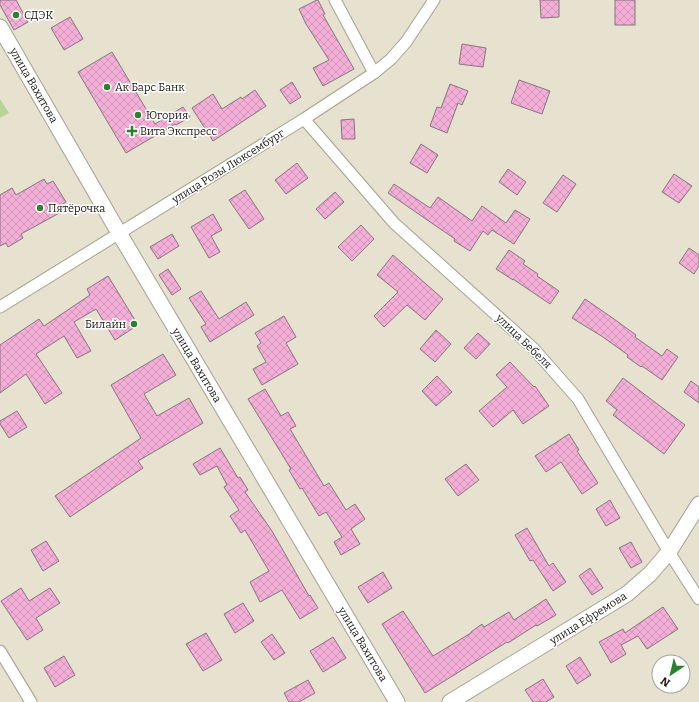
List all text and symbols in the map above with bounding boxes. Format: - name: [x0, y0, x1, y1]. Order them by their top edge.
- place label: СДЭК: [24, 9, 54, 22]
- marker: СДЭК: [11, 10, 21, 20]
- street label: улица Вахитова: [6, 45, 60, 125]
- place label: Ак Барс Банк: [115, 81, 185, 94]
- marker: Ак Барс Банк: [102, 82, 112, 92]
- place label: Югория: [146, 109, 188, 122]
- marker: Югория: [133, 110, 143, 120]
- place label: Вита Экспресс: [140, 125, 217, 138]
- marker: Вита Экспресс: [127, 126, 137, 136]
- street label: улица Розы Люксембург: [169, 126, 287, 207]
- place label: Пятёрочка: [48, 202, 105, 215]
- marker: Пятёрочка: [35, 203, 45, 213]
- street label: улица Бебеля: [492, 311, 554, 371]
- place label: Билайн: [85, 318, 126, 331]
- marker: Билайн: [129, 319, 139, 329]
- street label: улица Вахитова: [169, 325, 224, 405]
- street label: улица Ефремова: [546, 589, 629, 648]
- street label: улица Вахитова: [335, 604, 390, 684]
- north arrow: [651, 654, 691, 694]
- text: N: [658, 674, 673, 690]

